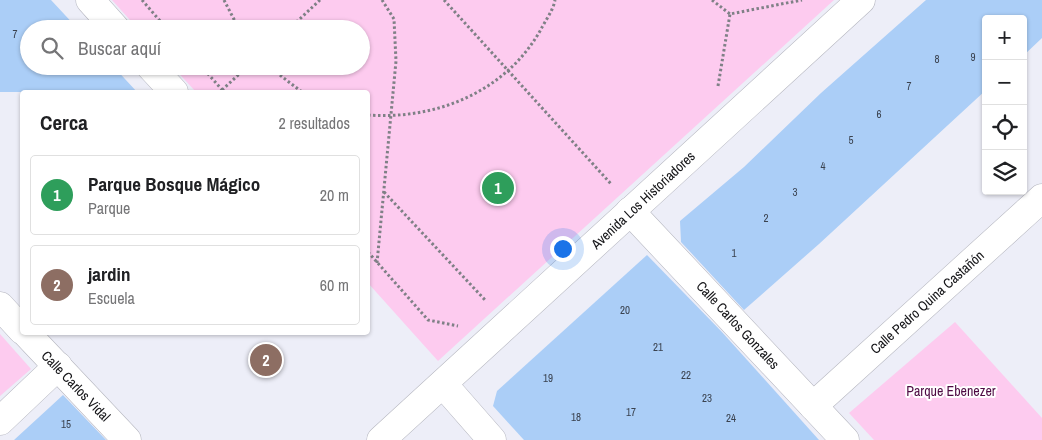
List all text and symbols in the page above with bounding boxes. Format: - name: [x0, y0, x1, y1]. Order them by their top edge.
- map controls: [982, 15, 1027, 195]
- button: +: [982, 15, 1027, 60]
- search box: [20, 20, 370, 75]
- house number: 7: [12, 27, 18, 41]
- icon: search: [38, 34, 66, 62]
- text: Buscar aquí: [78, 35, 161, 61]
- house number: 9: [970, 50, 976, 64]
- house number: 8: [934, 52, 940, 66]
- button: −: [982, 60, 1027, 105]
- house number: 7: [906, 79, 912, 93]
- button: locate: [982, 105, 1027, 150]
- house number: 6: [876, 107, 882, 121]
- text: Cerca: [40, 108, 88, 137]
- text: 2 resultados: [279, 112, 350, 134]
- house number: 5: [848, 133, 854, 147]
- street label: Avenida Los Historiadores: [586, 147, 699, 254]
- button: layers: [982, 150, 1027, 195]
- house number: 4: [820, 159, 826, 173]
- pin: 1: [482, 169, 514, 207]
- text: Parque Bosque Mágico: [88, 171, 260, 197]
- text: 1: [53, 184, 61, 206]
- text: 20 m: [320, 184, 349, 206]
- house number: 3: [792, 185, 798, 199]
- text: Parque: [88, 197, 130, 219]
- house number: 2: [763, 211, 769, 225]
- your location: [550, 236, 576, 262]
- house number: 1: [731, 246, 737, 260]
- street label: Calle Pedro Quina Castañón: [866, 246, 988, 358]
- text: jardin: [88, 261, 130, 287]
- text: 2: [53, 274, 61, 296]
- text: 60 m: [320, 274, 349, 296]
- street label: Calle Carlos Gonzales: [692, 277, 784, 373]
- text: Escuela: [88, 287, 135, 309]
- house number: 20: [620, 303, 630, 317]
- house number: 21: [653, 340, 663, 354]
- pin: 2: [250, 341, 282, 379]
- street label: Calle Carlos Vidal: [38, 347, 114, 425]
- house number: 22: [681, 368, 691, 382]
- house number: 19: [543, 371, 553, 385]
- park label: Parque Ebenezer: [906, 382, 996, 400]
- house number: 23: [702, 391, 712, 405]
- house number: 17: [626, 405, 636, 419]
- house number: 18: [571, 410, 581, 424]
- house number: 24: [726, 411, 736, 425]
- house number: 15: [61, 417, 71, 431]

